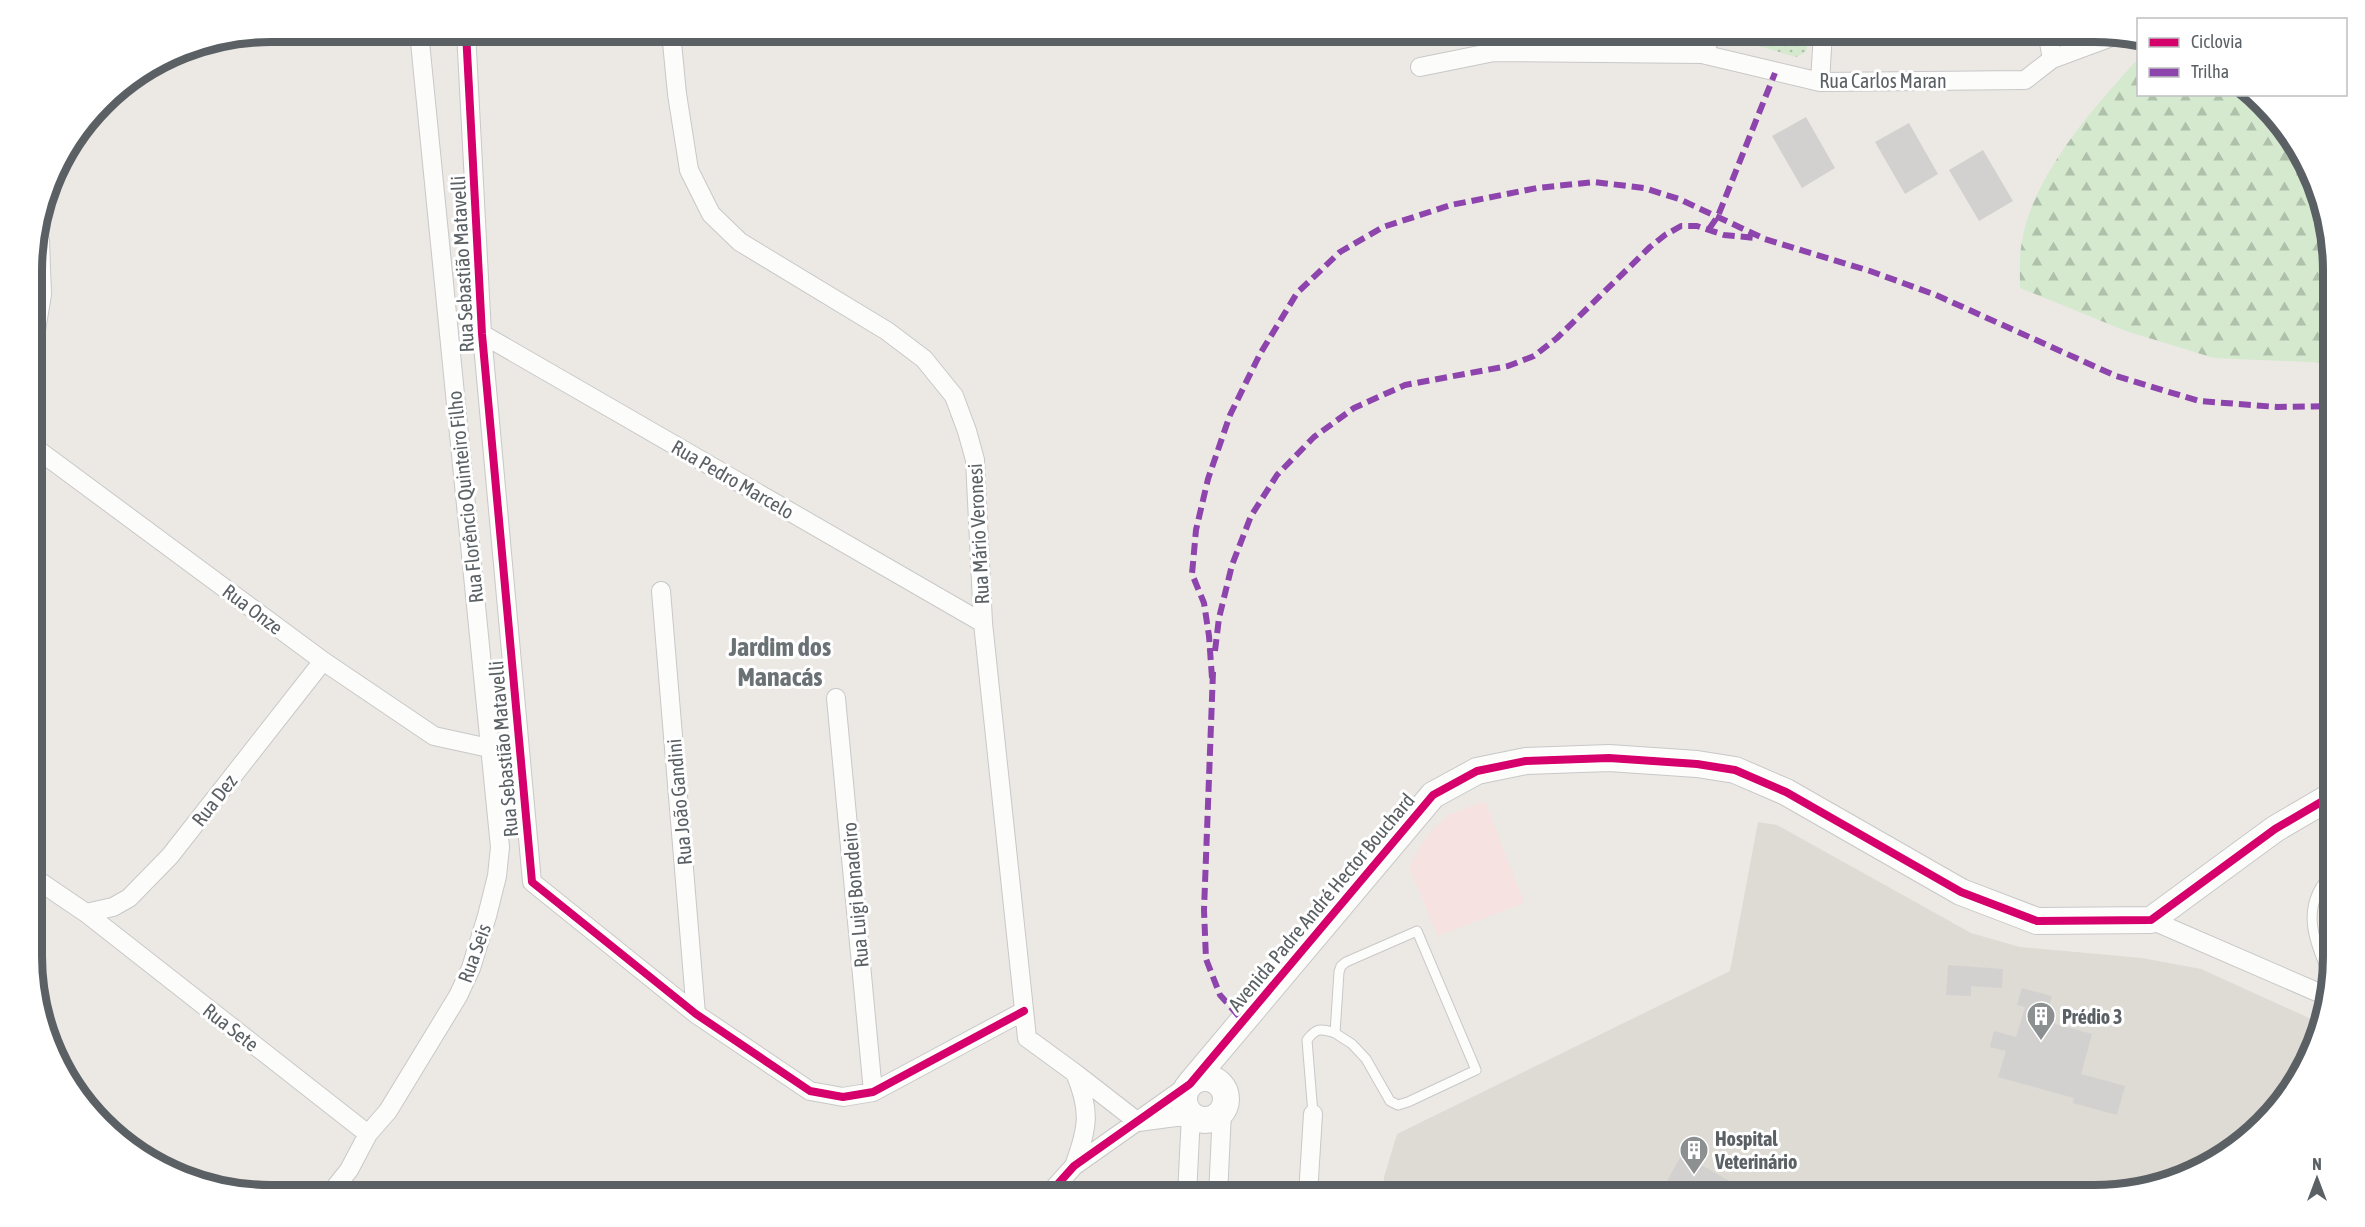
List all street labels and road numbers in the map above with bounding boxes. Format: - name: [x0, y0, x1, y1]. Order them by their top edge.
- street label: Rua Carlos Maran: [1819, 69, 1947, 92]
- street label: Rua Sebastião Matavelli: [446, 175, 478, 353]
- street label: Rua Florêncio Quinteiro Filho: [442, 390, 488, 604]
- street label: Rua Pedro Marcelo: [668, 435, 798, 523]
- street label: Rua Mário Veronesi: [963, 463, 993, 605]
- street label: Rua Onze: [218, 579, 288, 639]
- street label: Rua Sebastião Matavelli: [484, 660, 522, 838]
- street label: Rua João Gandini: [662, 738, 696, 866]
- street label: Rua Dez: [187, 770, 241, 830]
- street label: Avenida Padre André Hector Bouchard: [1223, 788, 1419, 1016]
- street label: Rua Luigi Bonadeiro: [837, 821, 873, 969]
- street label: Rua Seis: [453, 920, 495, 986]
- street label: Rua Sete: [199, 998, 263, 1056]

